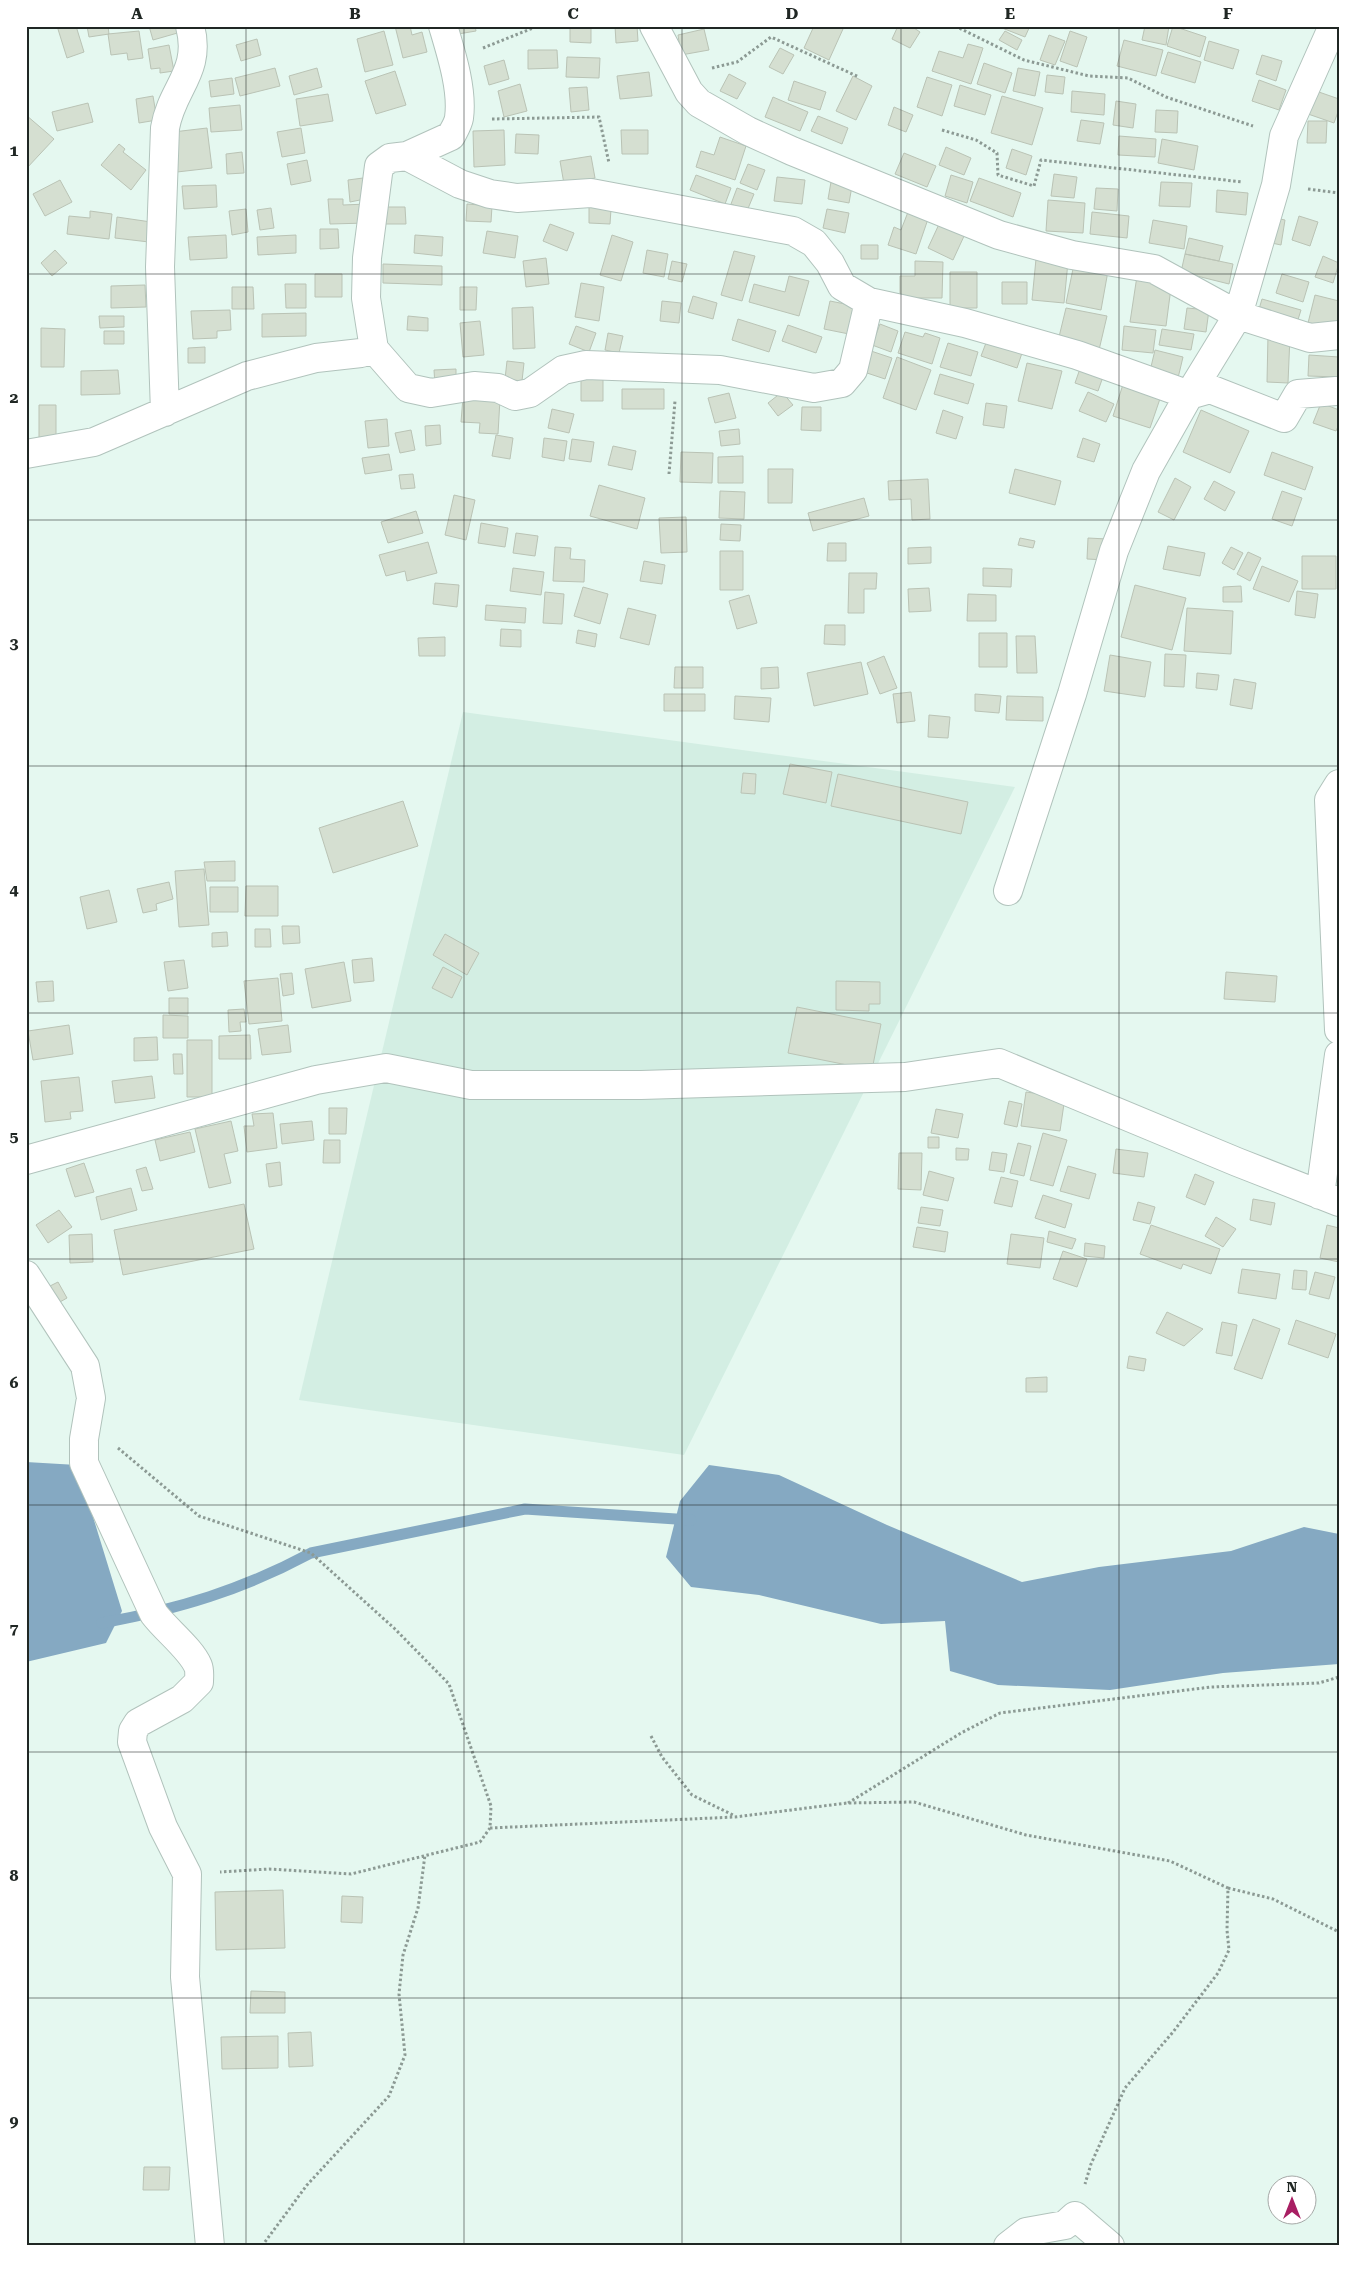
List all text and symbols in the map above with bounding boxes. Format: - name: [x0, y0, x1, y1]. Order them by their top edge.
- text: A: [131, 4, 143, 23]
- text: B: [349, 4, 361, 23]
- text: C: [567, 4, 579, 23]
- text: D: [786, 4, 799, 23]
- text: E: [1005, 4, 1015, 23]
- text: F: [1223, 4, 1233, 23]
- text: 1: [10, 141, 19, 160]
- text: 2: [10, 388, 19, 407]
- text: 3: [10, 634, 19, 653]
- text: 4: [10, 880, 19, 899]
- text: 5: [10, 1127, 19, 1146]
- text: 6: [10, 1373, 19, 1392]
- text: 7: [10, 1619, 19, 1638]
- text: 8: [10, 1866, 19, 1885]
- text: 9: [10, 2112, 19, 2131]
- north arrow: [1268, 2174, 1318, 2224]
- text: N: [1287, 2179, 1298, 2195]

